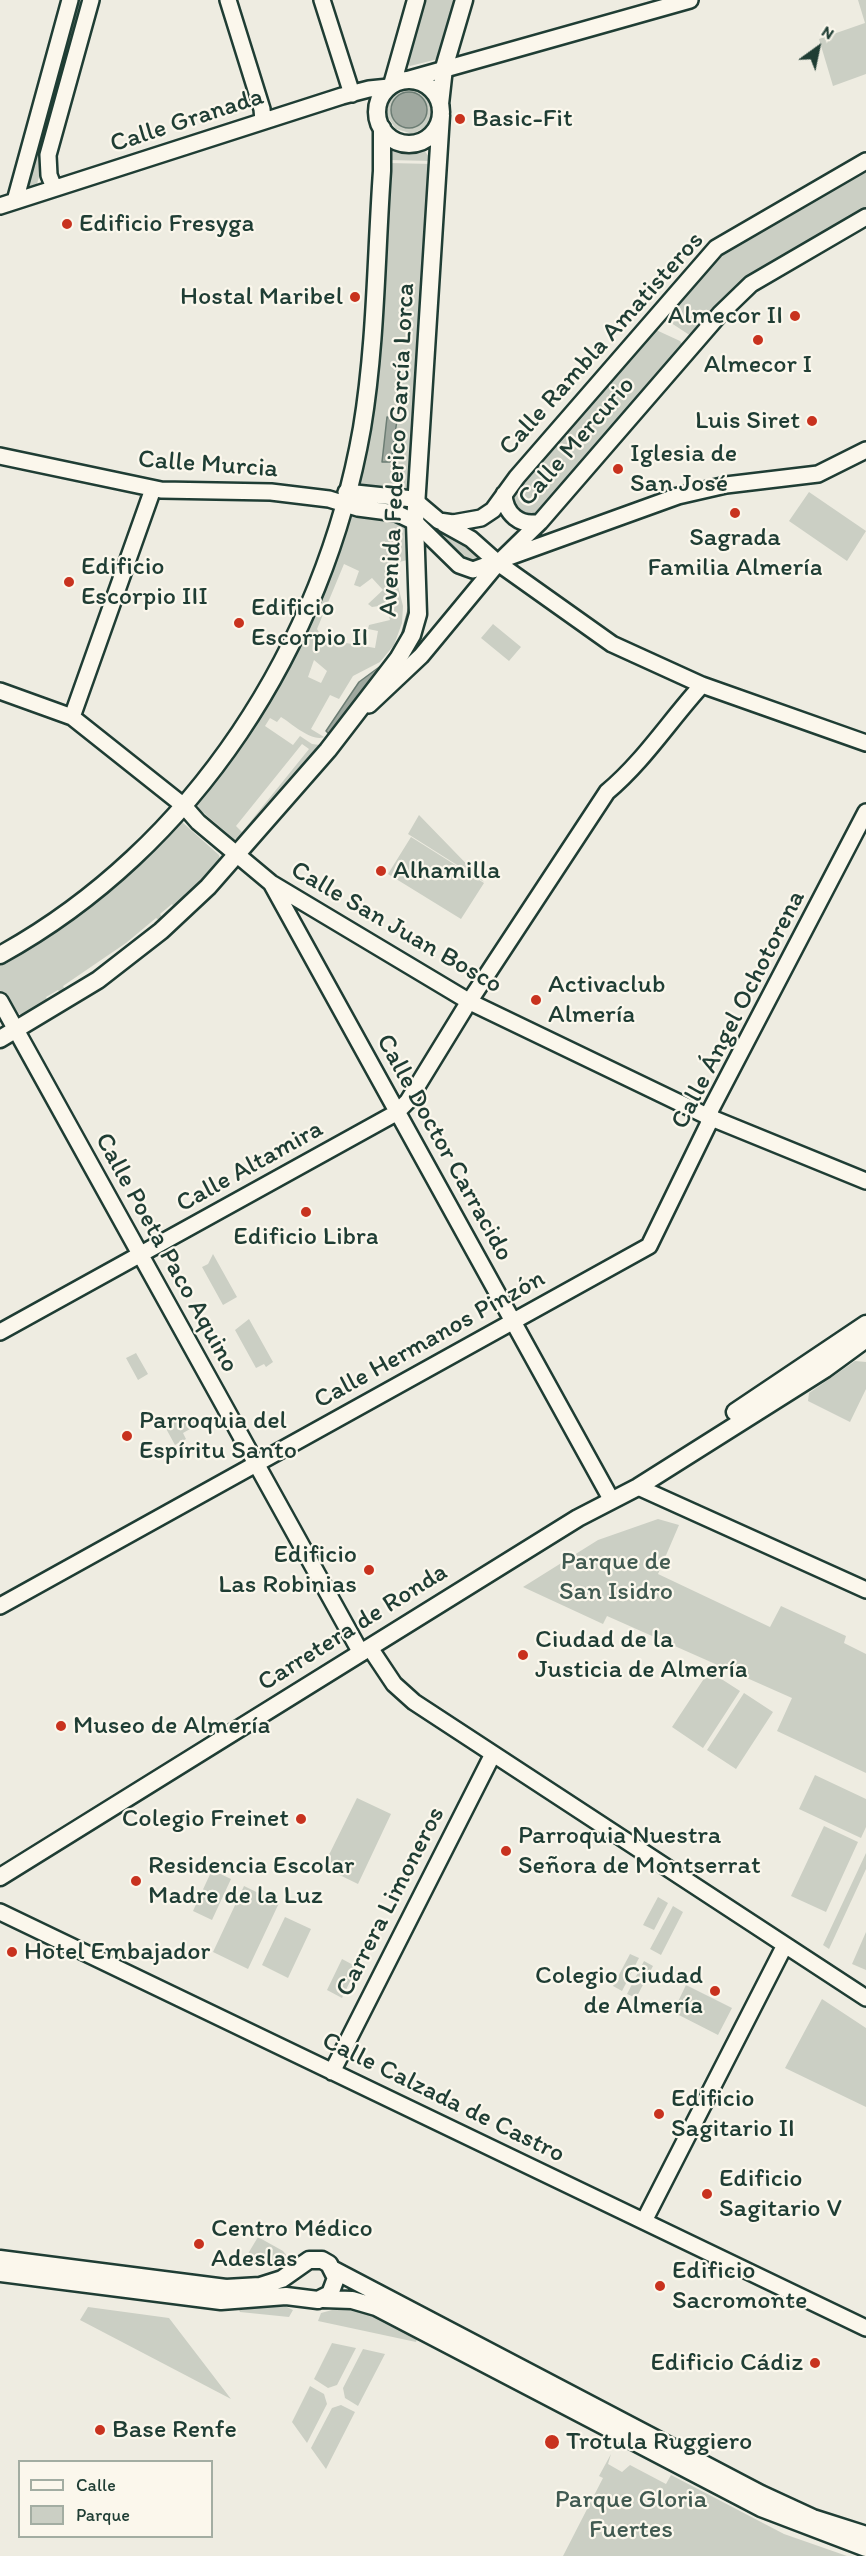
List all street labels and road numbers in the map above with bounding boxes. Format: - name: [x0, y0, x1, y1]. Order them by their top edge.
- street label: Calle Granada: [106, 82, 268, 160]
- street label: Calle Rambla Amatisteros: [493, 225, 711, 463]
- street label: Avenida Federico García Lorca: [374, 282, 422, 618]
- street label: Calle Mercurio: [512, 370, 642, 514]
- street label: Calle Murcia: [137, 445, 279, 485]
- street label: Calle San Juan Bosco: [285, 855, 507, 1001]
- street label: Calle Ángel Ochotorena: [665, 885, 813, 1135]
- street label: Calle Doctor Carracido: [369, 1029, 519, 1267]
- street label: Calle Altamira: [171, 1114, 329, 1220]
- street label: Calle Poeta Paco Aquino: [87, 1128, 245, 1378]
- street label: Calle Hermanos Pinzón: [309, 1264, 551, 1416]
- street label: Carretera de Ronda: [253, 1557, 453, 1699]
- street label: Carrera Limoneros: [330, 1802, 452, 2002]
- street label: Calle Calzada de Castro: [316, 2026, 570, 2170]

